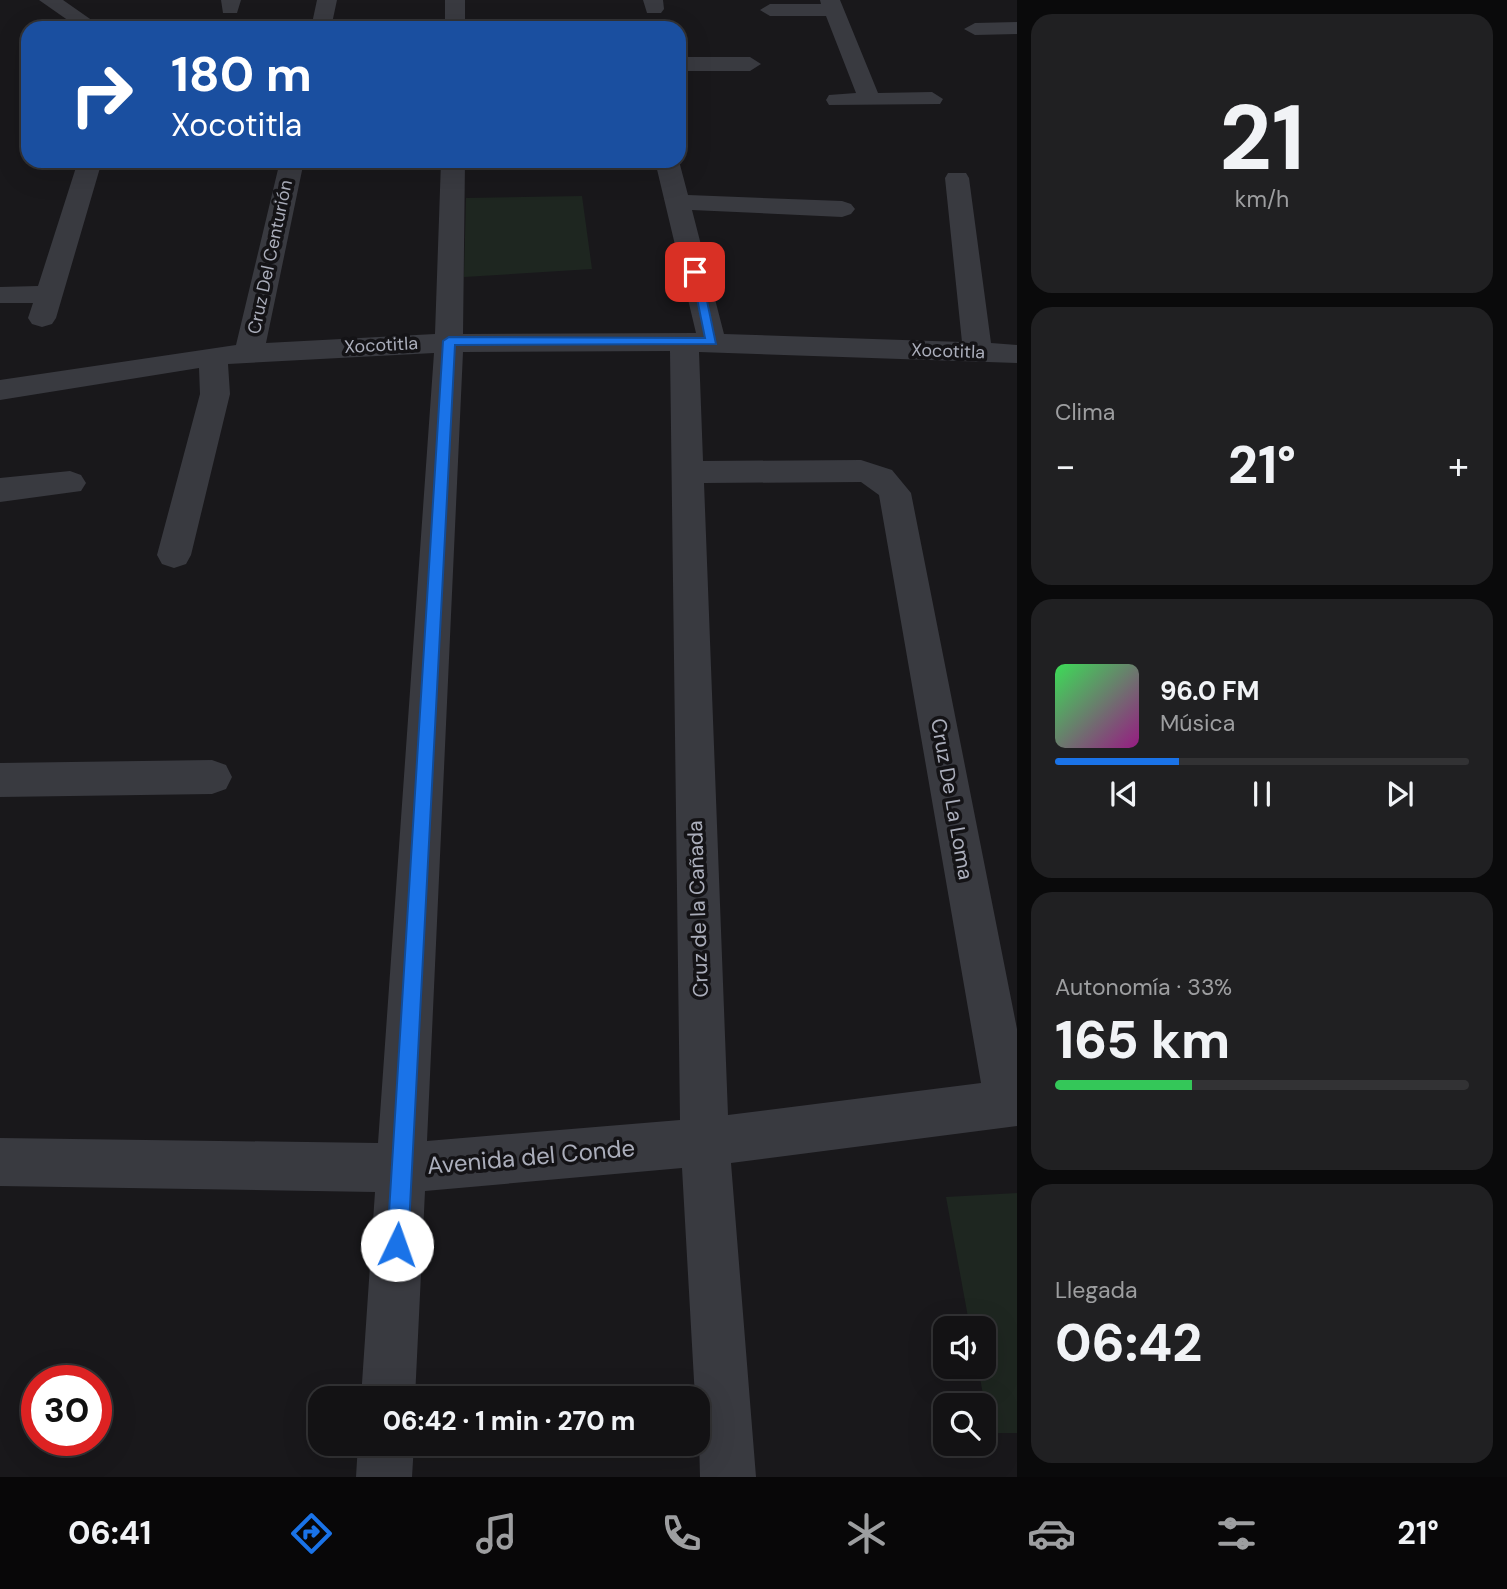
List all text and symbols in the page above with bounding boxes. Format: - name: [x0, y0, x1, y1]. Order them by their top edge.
- text: 180 m: [171, 42, 312, 106]
- icon: right: [56, 49, 147, 140]
- text: 21: [1219, 79, 1305, 197]
- text: Xocotitla: [171, 104, 302, 146]
- street label: Cruz Del Centurión: [242, 178, 298, 336]
- text: km/h: [1235, 184, 1289, 214]
- pin: [665, 242, 725, 302]
- icon: arrive: [676, 253, 714, 291]
- street label: Xocotitla: [344, 331, 418, 359]
- street label: Xocotitla: [911, 338, 985, 364]
- text: Clima: [1055, 397, 1115, 427]
- text: 21°: [1228, 431, 1296, 499]
- text: −: [1055, 441, 1076, 491]
- text: +: [1448, 441, 1469, 491]
- text: 96.0 FM: [1160, 674, 1260, 708]
- text: Música: [1160, 708, 1235, 738]
- street label: Cruz De La Loma: [924, 716, 980, 882]
- icon: previous: [1105, 775, 1143, 813]
- icon: pause: [1243, 775, 1281, 813]
- icon: next: [1381, 775, 1419, 813]
- street label: Cruz de la Cañada: [681, 820, 715, 998]
- text: Autonomía · 33%: [1055, 972, 1232, 1002]
- text: 165 km: [1055, 1006, 1230, 1074]
- street label: Avenida del Conde: [426, 1132, 636, 1181]
- position arrow: [360, 1208, 434, 1282]
- text: Llegada: [1055, 1275, 1138, 1305]
- text: 06:42: [1055, 1309, 1202, 1377]
- map controls: [933, 1316, 996, 1456]
- button: sound: [933, 1316, 996, 1379]
- speed limit sign: 30: [21, 1365, 112, 1456]
- button: search: [933, 1393, 996, 1456]
- text: 06:42 · 1 min · 270 m: [383, 1404, 635, 1438]
- icon: directions: [287, 1509, 336, 1558]
- icon: music: [472, 1509, 521, 1558]
- icon: phone: [657, 1509, 706, 1558]
- icon: climate: [842, 1509, 891, 1558]
- icon: car: [1027, 1509, 1076, 1558]
- icon: filters: [1212, 1509, 1261, 1558]
- text: 06:41: [68, 1512, 151, 1554]
- text: 21°: [1397, 1512, 1439, 1554]

